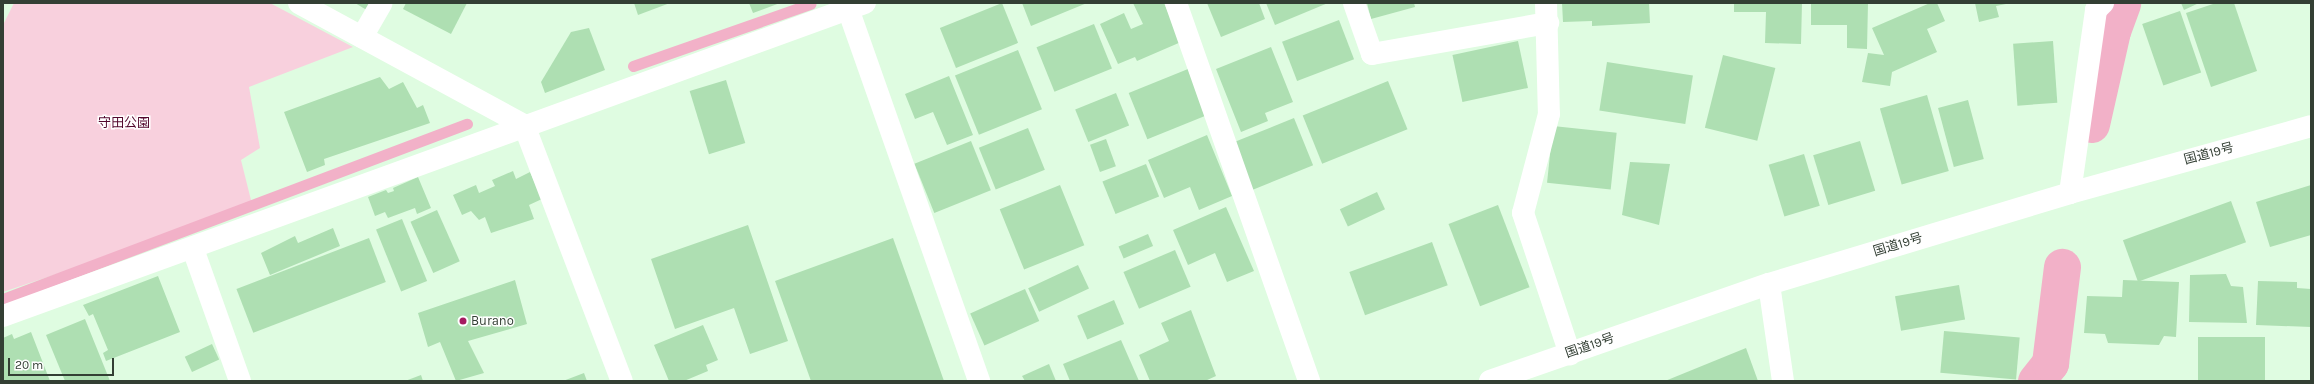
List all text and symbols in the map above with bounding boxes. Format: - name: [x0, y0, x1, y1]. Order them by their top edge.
- park label: 守田公園: [98, 115, 150, 131]
- street label: 国道19号: [2182, 140, 2236, 168]
- street label: 国道19号: [1871, 230, 1925, 260]
- place label: Burano: [471, 313, 514, 329]
- marker: Burano: [458, 316, 468, 326]
- street label: 国道19号: [1563, 330, 1617, 362]
- scale bar: [10, 350, 116, 376]
- text: 20 m: [15, 358, 43, 372]

